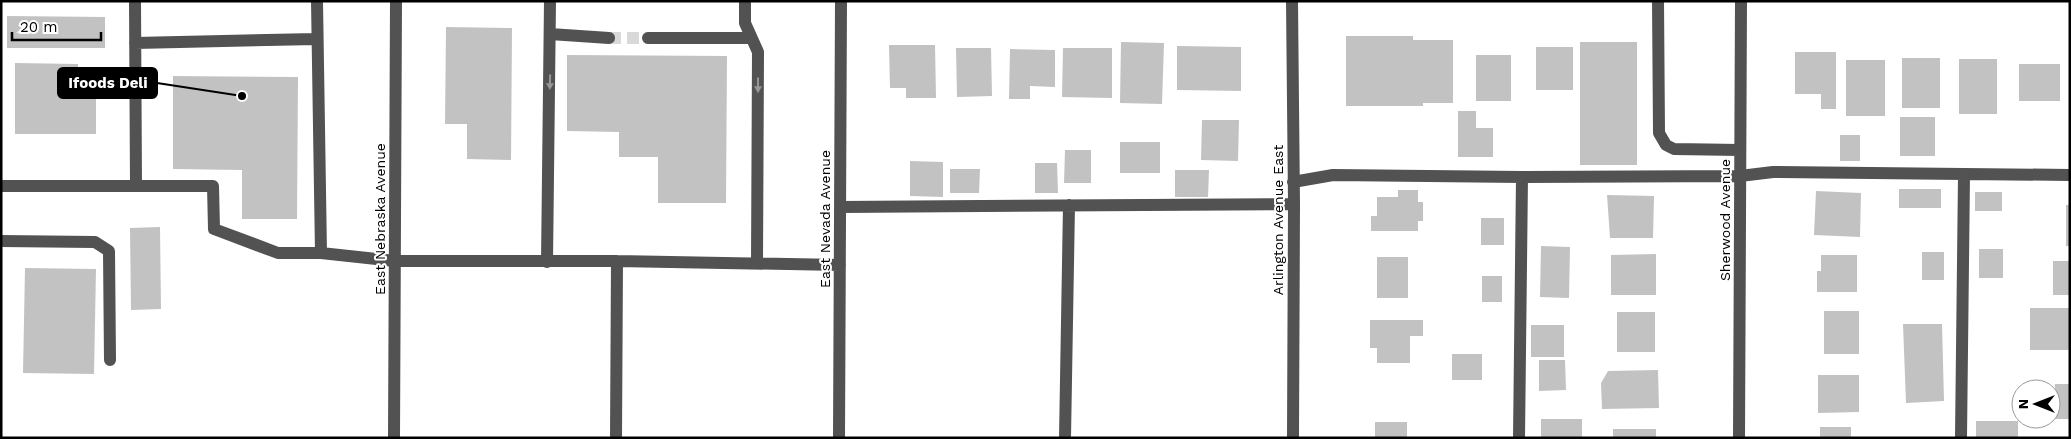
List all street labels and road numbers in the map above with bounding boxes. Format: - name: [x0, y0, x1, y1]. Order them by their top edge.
- street label: East Nebraska Avenue: [372, 143, 388, 295]
- street label: Arlington Avenue East: [1270, 145, 1286, 295]
- street label: East Nevada Avenue: [817, 150, 833, 288]
- street label: Sherwood Avenue: [1717, 159, 1733, 281]

